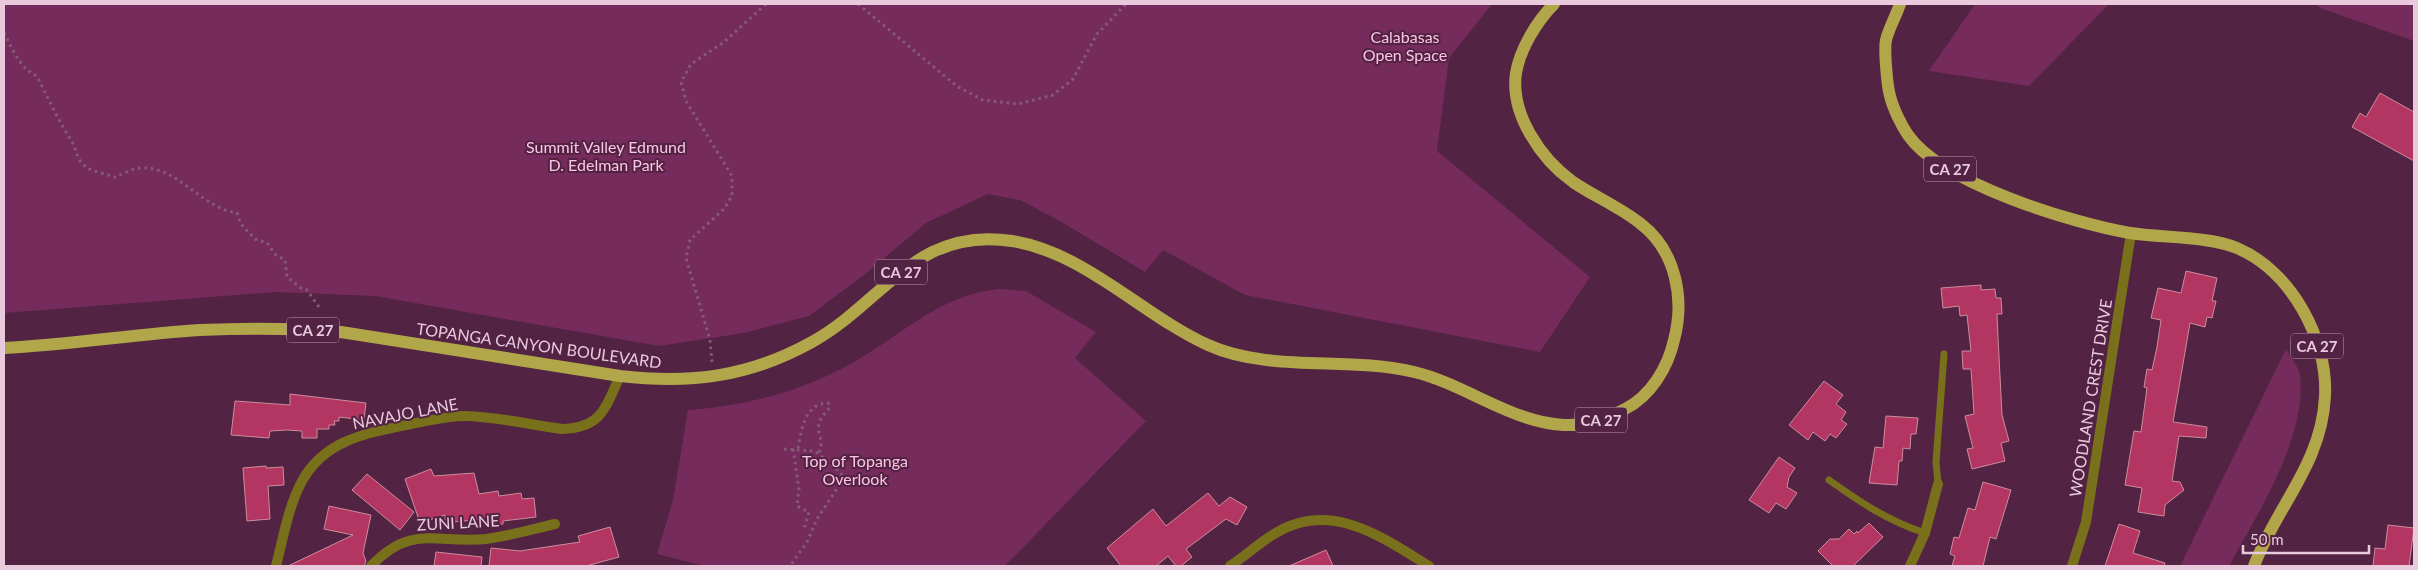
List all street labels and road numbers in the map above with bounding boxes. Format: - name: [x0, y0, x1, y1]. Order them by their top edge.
- road number: CA 27: [1924, 156, 1976, 182]
- road number: CA 27: [875, 260, 927, 284]
- street label: WOODLAND CREST DRIVE: [2065, 298, 2115, 498]
- road number: CA 27: [287, 318, 339, 342]
- street label: TOPANGA CANYON BOULEVARD: [415, 318, 663, 372]
- road number: CA 27: [2291, 334, 2343, 358]
- street label: NAVAJO LANE: [351, 393, 459, 433]
- road number: CA 27: [1575, 408, 1627, 432]
- street label: ZUNI LANE: [416, 510, 500, 534]

